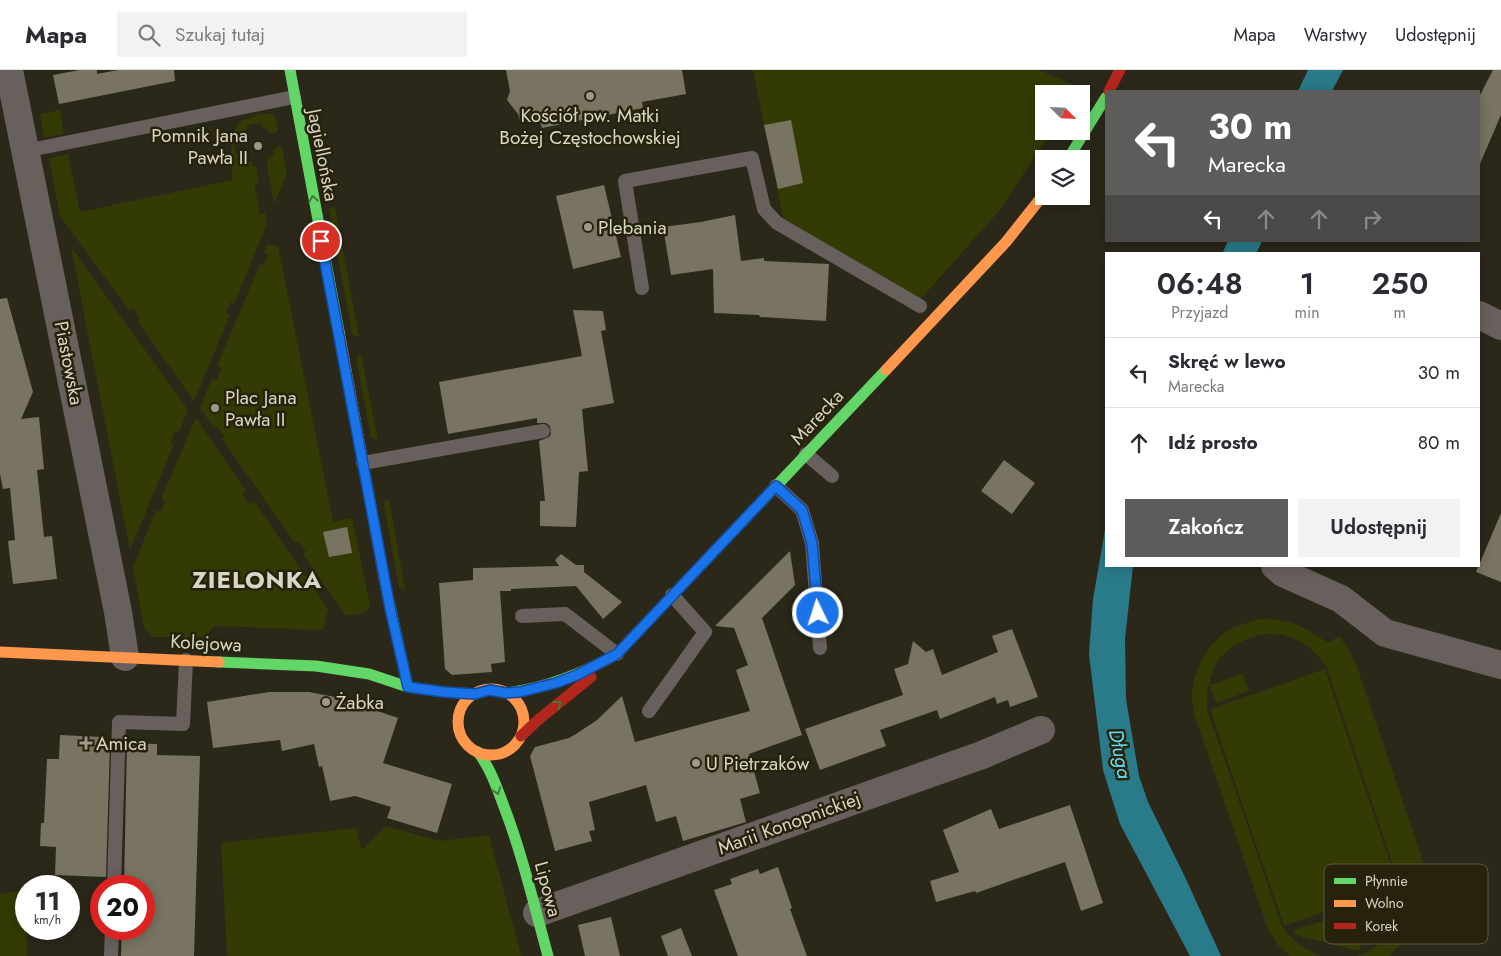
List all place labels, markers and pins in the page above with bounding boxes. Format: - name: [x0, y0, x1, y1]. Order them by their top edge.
- marker: Kościół pw. Matki Bożej Częstochowskiej: [584, 90, 596, 102]
- place label: Kościół pw. Matki Bożej Częstochowskiej: [499, 102, 681, 151]
- place label: Pomnik Jana Pawła II: [151, 122, 248, 171]
- marker: Pomnik Jana Pawła II: [252, 140, 264, 152]
- place label: Plebania: [598, 214, 667, 241]
- pin: [300, 220, 342, 262]
- marker: Plebania: [582, 221, 594, 233]
- place label: Plac Jana Pawła II: [225, 384, 297, 433]
- marker: Plac Jana Pawła II: [209, 402, 221, 414]
- place label: Żabka: [336, 689, 384, 716]
- marker: Żabka: [320, 696, 332, 708]
- place label: Amica: [96, 730, 147, 757]
- marker: Amica: [80, 737, 92, 749]
- place label: U Pietrzaków: [706, 750, 809, 777]
- marker: U Pietrzaków: [690, 757, 702, 769]

